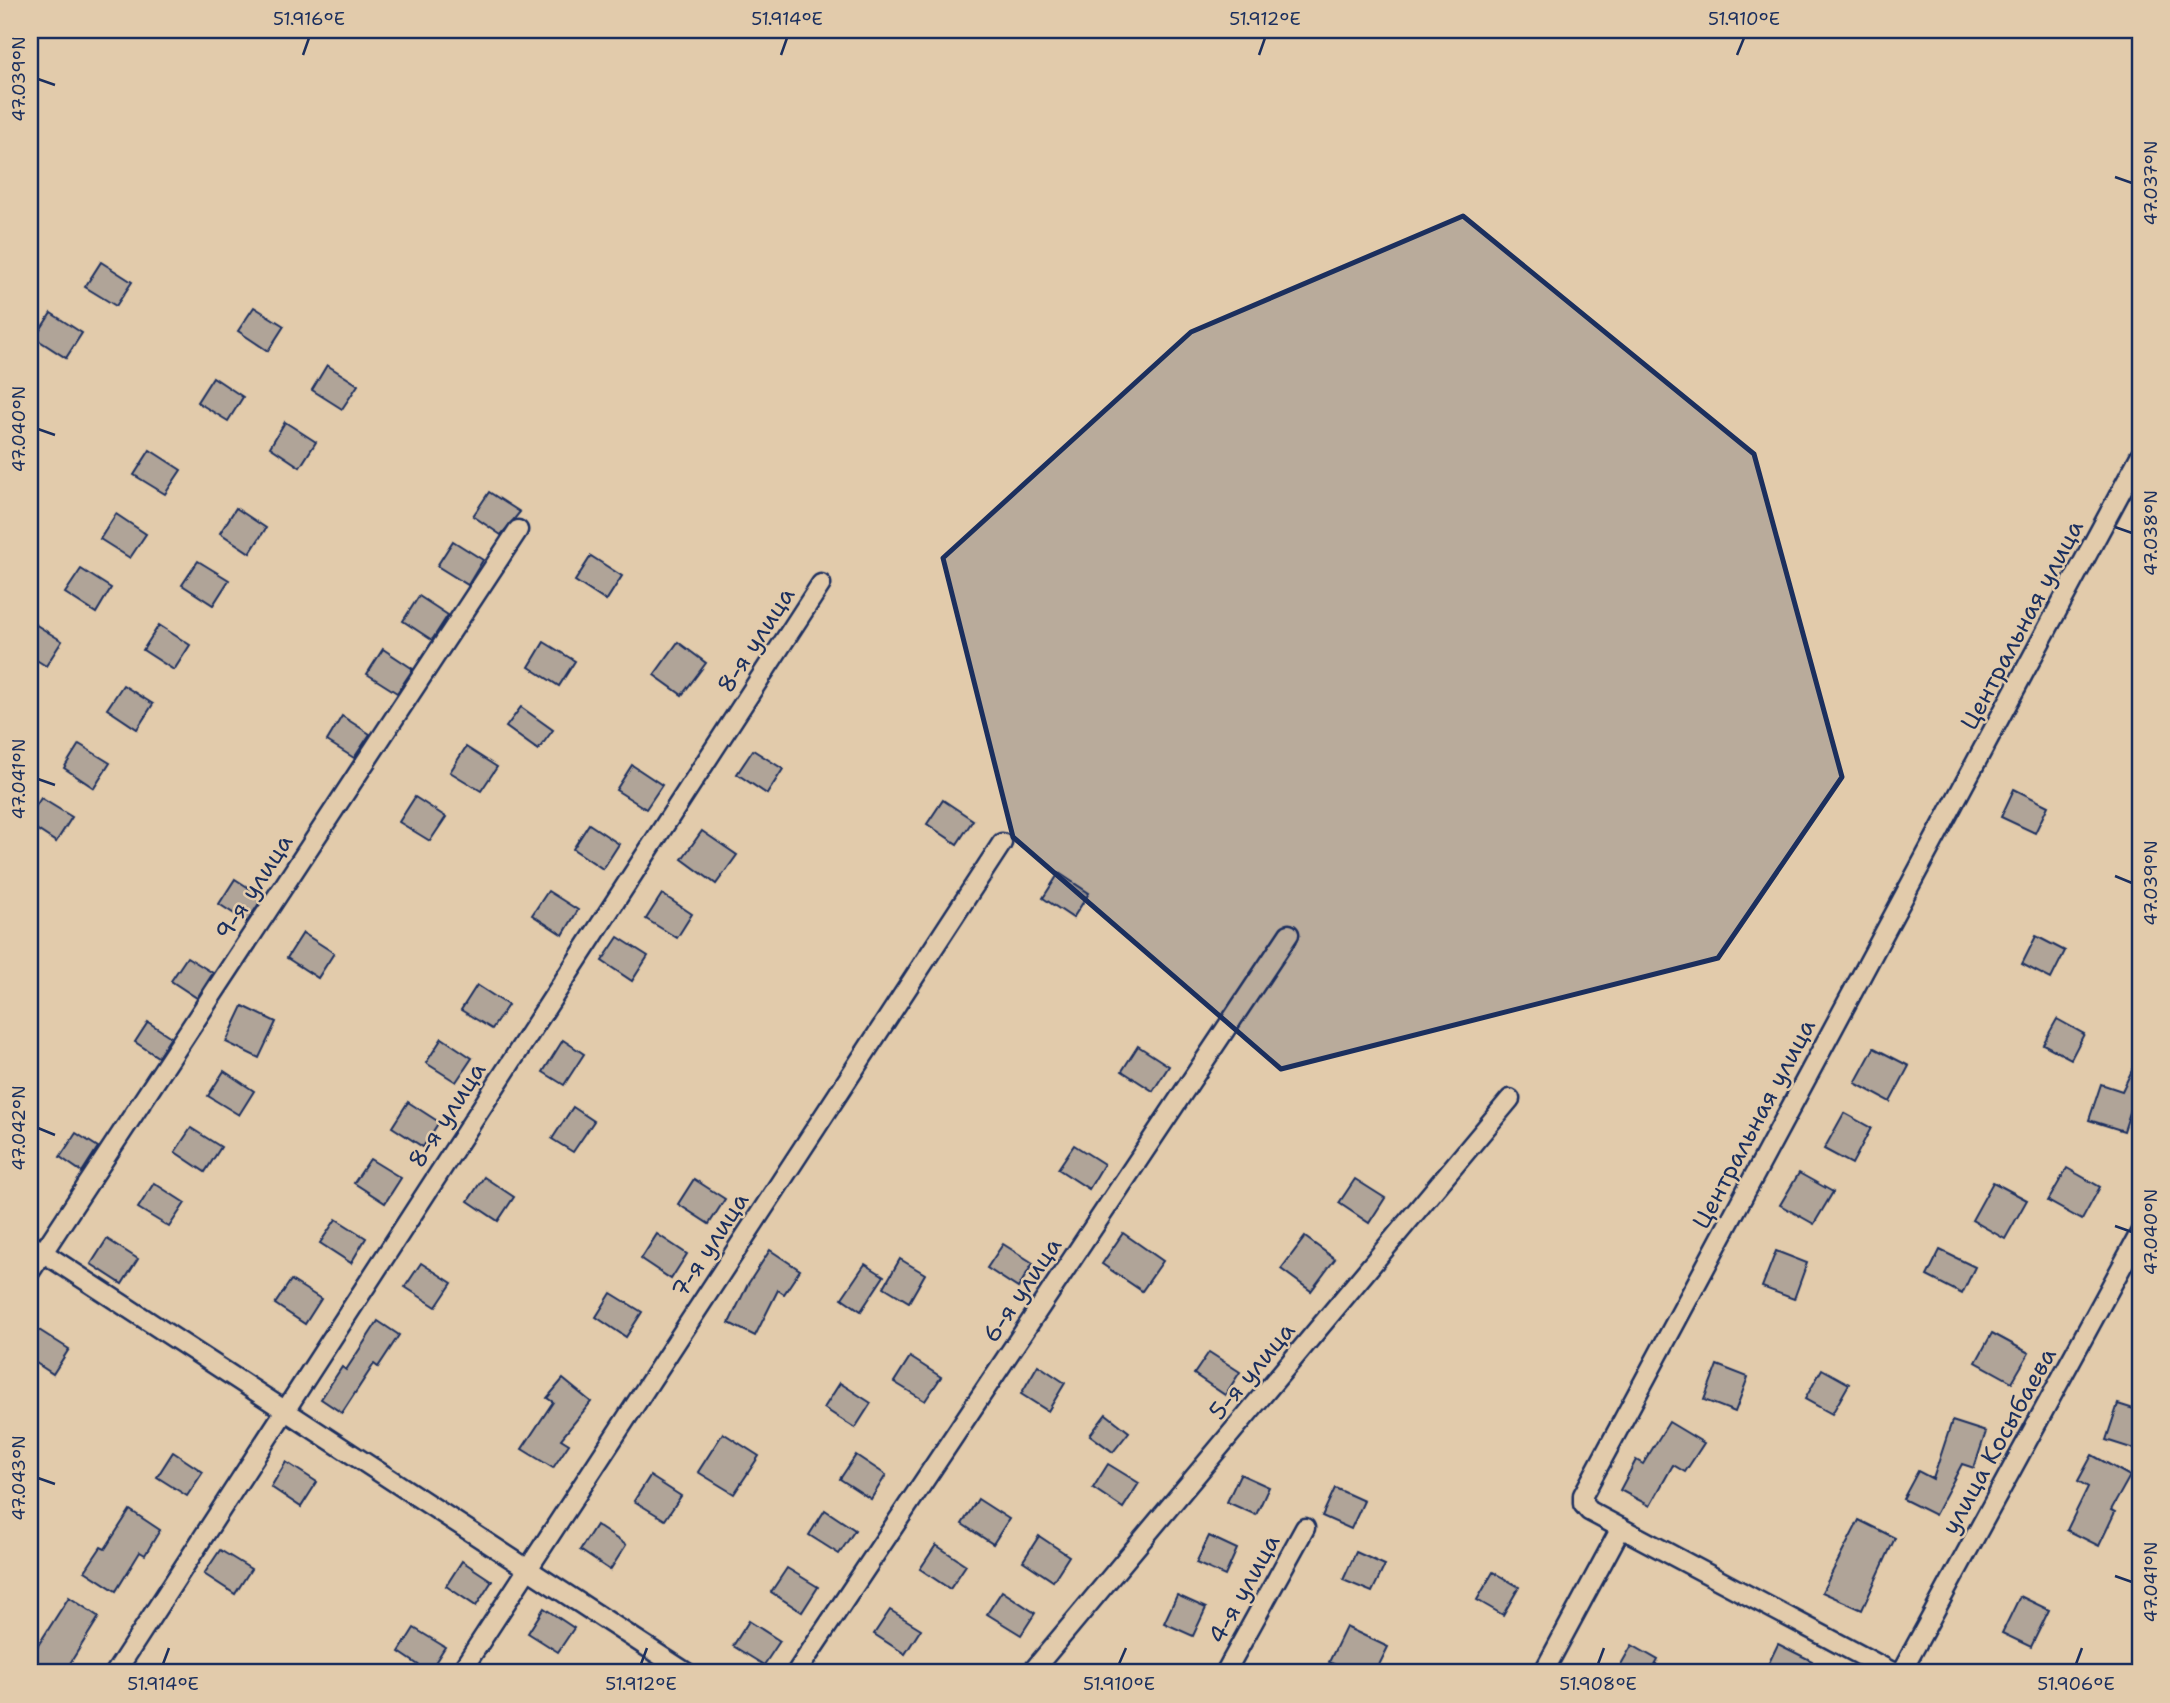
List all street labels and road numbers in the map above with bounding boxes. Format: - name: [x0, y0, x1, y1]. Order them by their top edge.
- street label: Центральная улица: [1953, 514, 2091, 736]
- street label: 8-я улица: [710, 581, 802, 699]
- street label: 9-я улица: [208, 828, 300, 946]
- street label: Центральная улица: [1685, 1013, 1823, 1235]
- street label: 8-я улица: [401, 1056, 493, 1174]
- street label: 7-я улица: [664, 1186, 756, 1304]
- street label: 6-я улица: [975, 1231, 1069, 1349]
- street label: 5-я улица: [1202, 1315, 1302, 1427]
- street label: улица Косыбаева: [1934, 1342, 2064, 1540]
- street label: 4-я улица: [1201, 1528, 1287, 1649]

